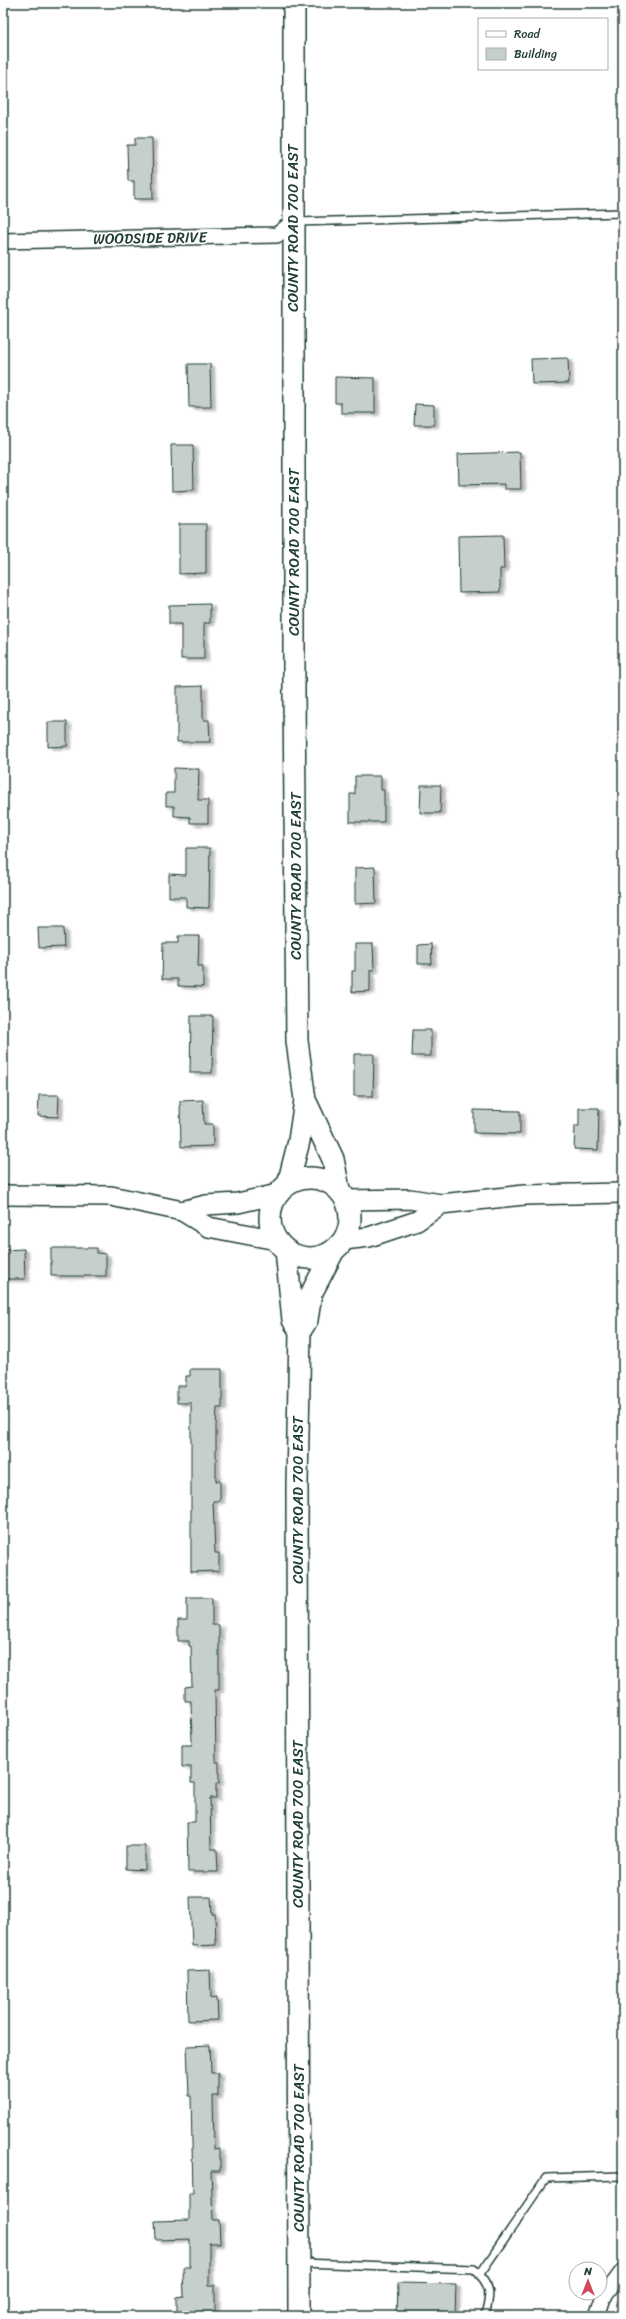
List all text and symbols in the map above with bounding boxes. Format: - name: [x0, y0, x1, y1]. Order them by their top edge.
- legend: [478, 18, 608, 70]
- text: Road: [514, 23, 541, 45]
- text: Building: [514, 43, 557, 65]
- street label: COUNTY ROAD 700 EAST: [280, 143, 306, 312]
- street label: WOODSIDE DRIVE: [93, 224, 209, 252]
- street label: COUNTY ROAD 700 EAST: [281, 467, 307, 636]
- street label: COUNTY ROAD 700 EAST: [283, 791, 309, 960]
- street label: COUNTY ROAD 700 EAST: [285, 1415, 311, 1584]
- street label: COUNTY ROAD 700 EAST: [285, 1739, 311, 1908]
- street label: COUNTY ROAD 700 EAST: [286, 2063, 312, 2232]
- north arrow: [568, 2261, 608, 2301]
- text: N: [583, 2262, 592, 2281]

